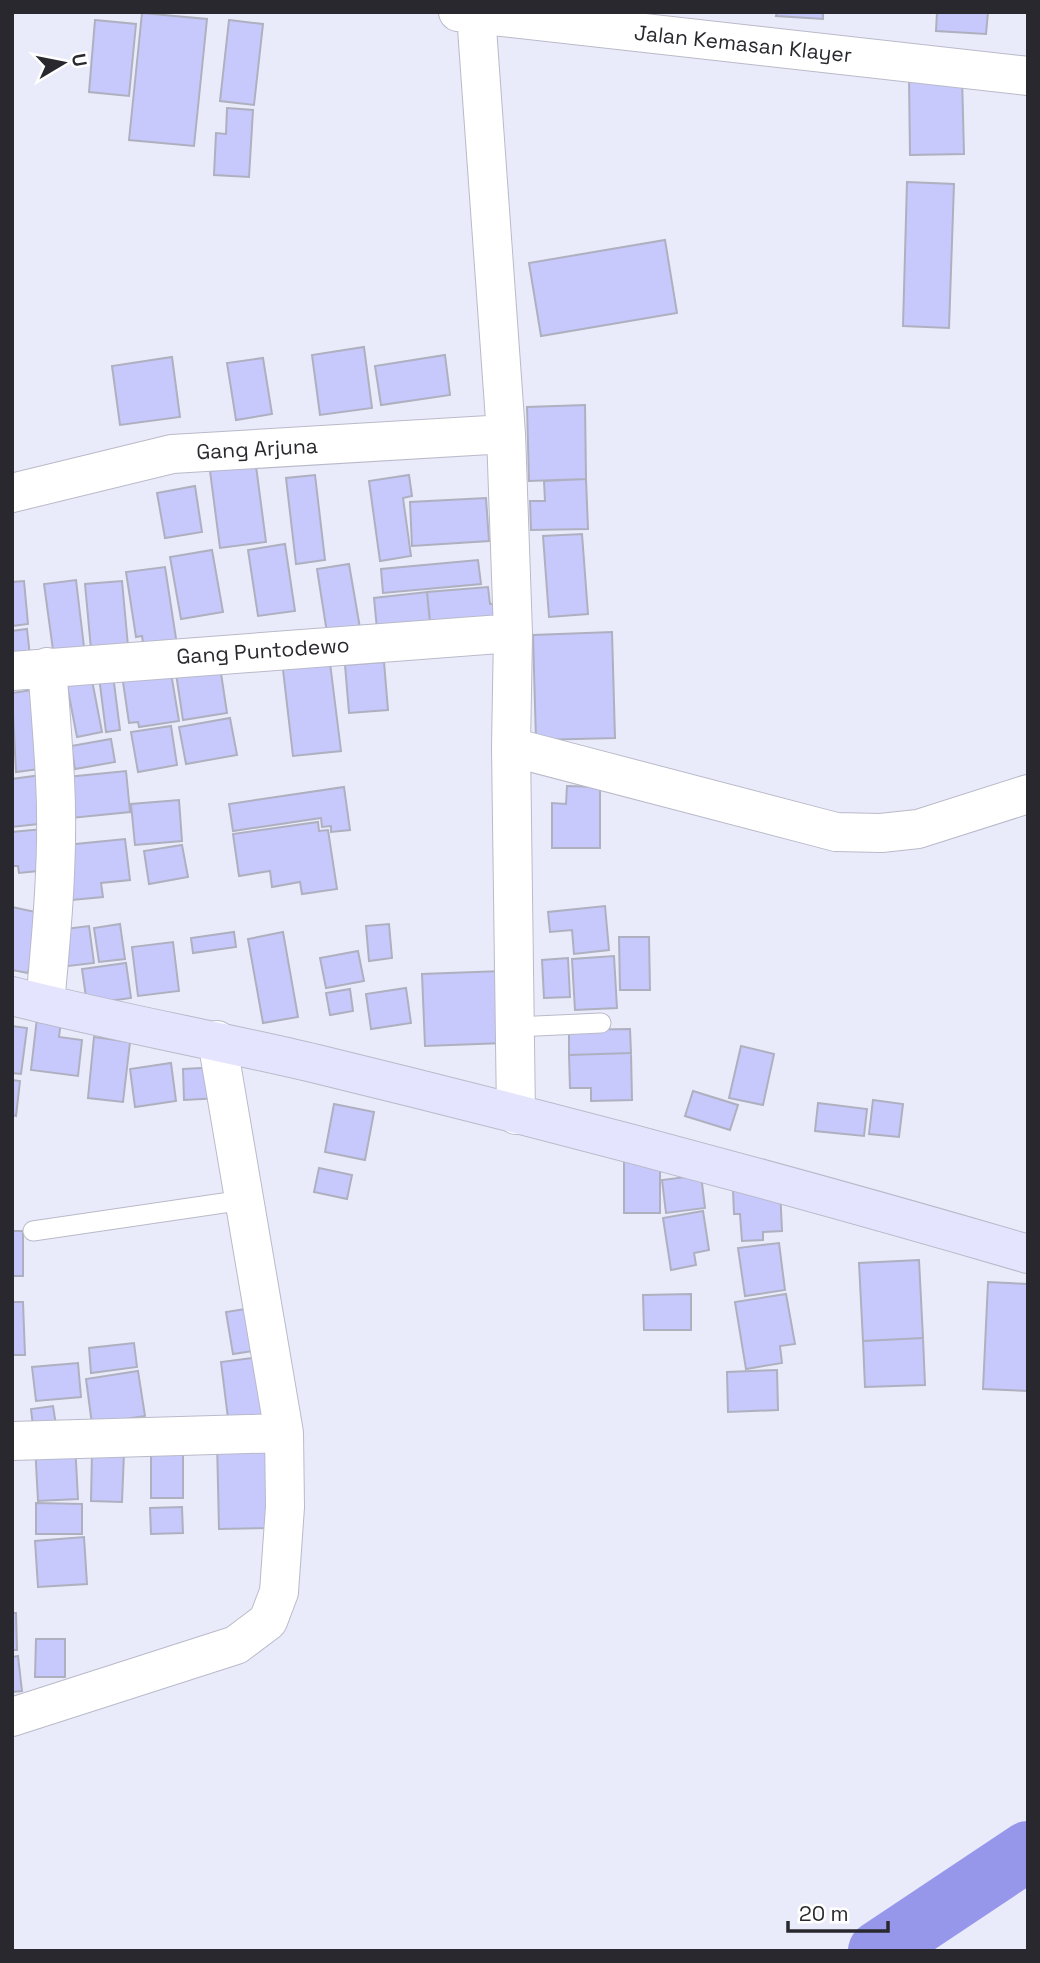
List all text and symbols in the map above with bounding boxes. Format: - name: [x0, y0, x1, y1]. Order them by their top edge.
- street label: Jalan Kemasan Klayer: [633, 19, 853, 68]
- north arrow: [28, 28, 98, 98]
- text: U: [66, 52, 93, 69]
- street label: Gang Arjuna: [196, 432, 318, 465]
- street label: Gang Puntodewo: [176, 631, 350, 670]
- scale bar: [788, 1890, 888, 1934]
- text: 20 m: [799, 1900, 849, 1927]

